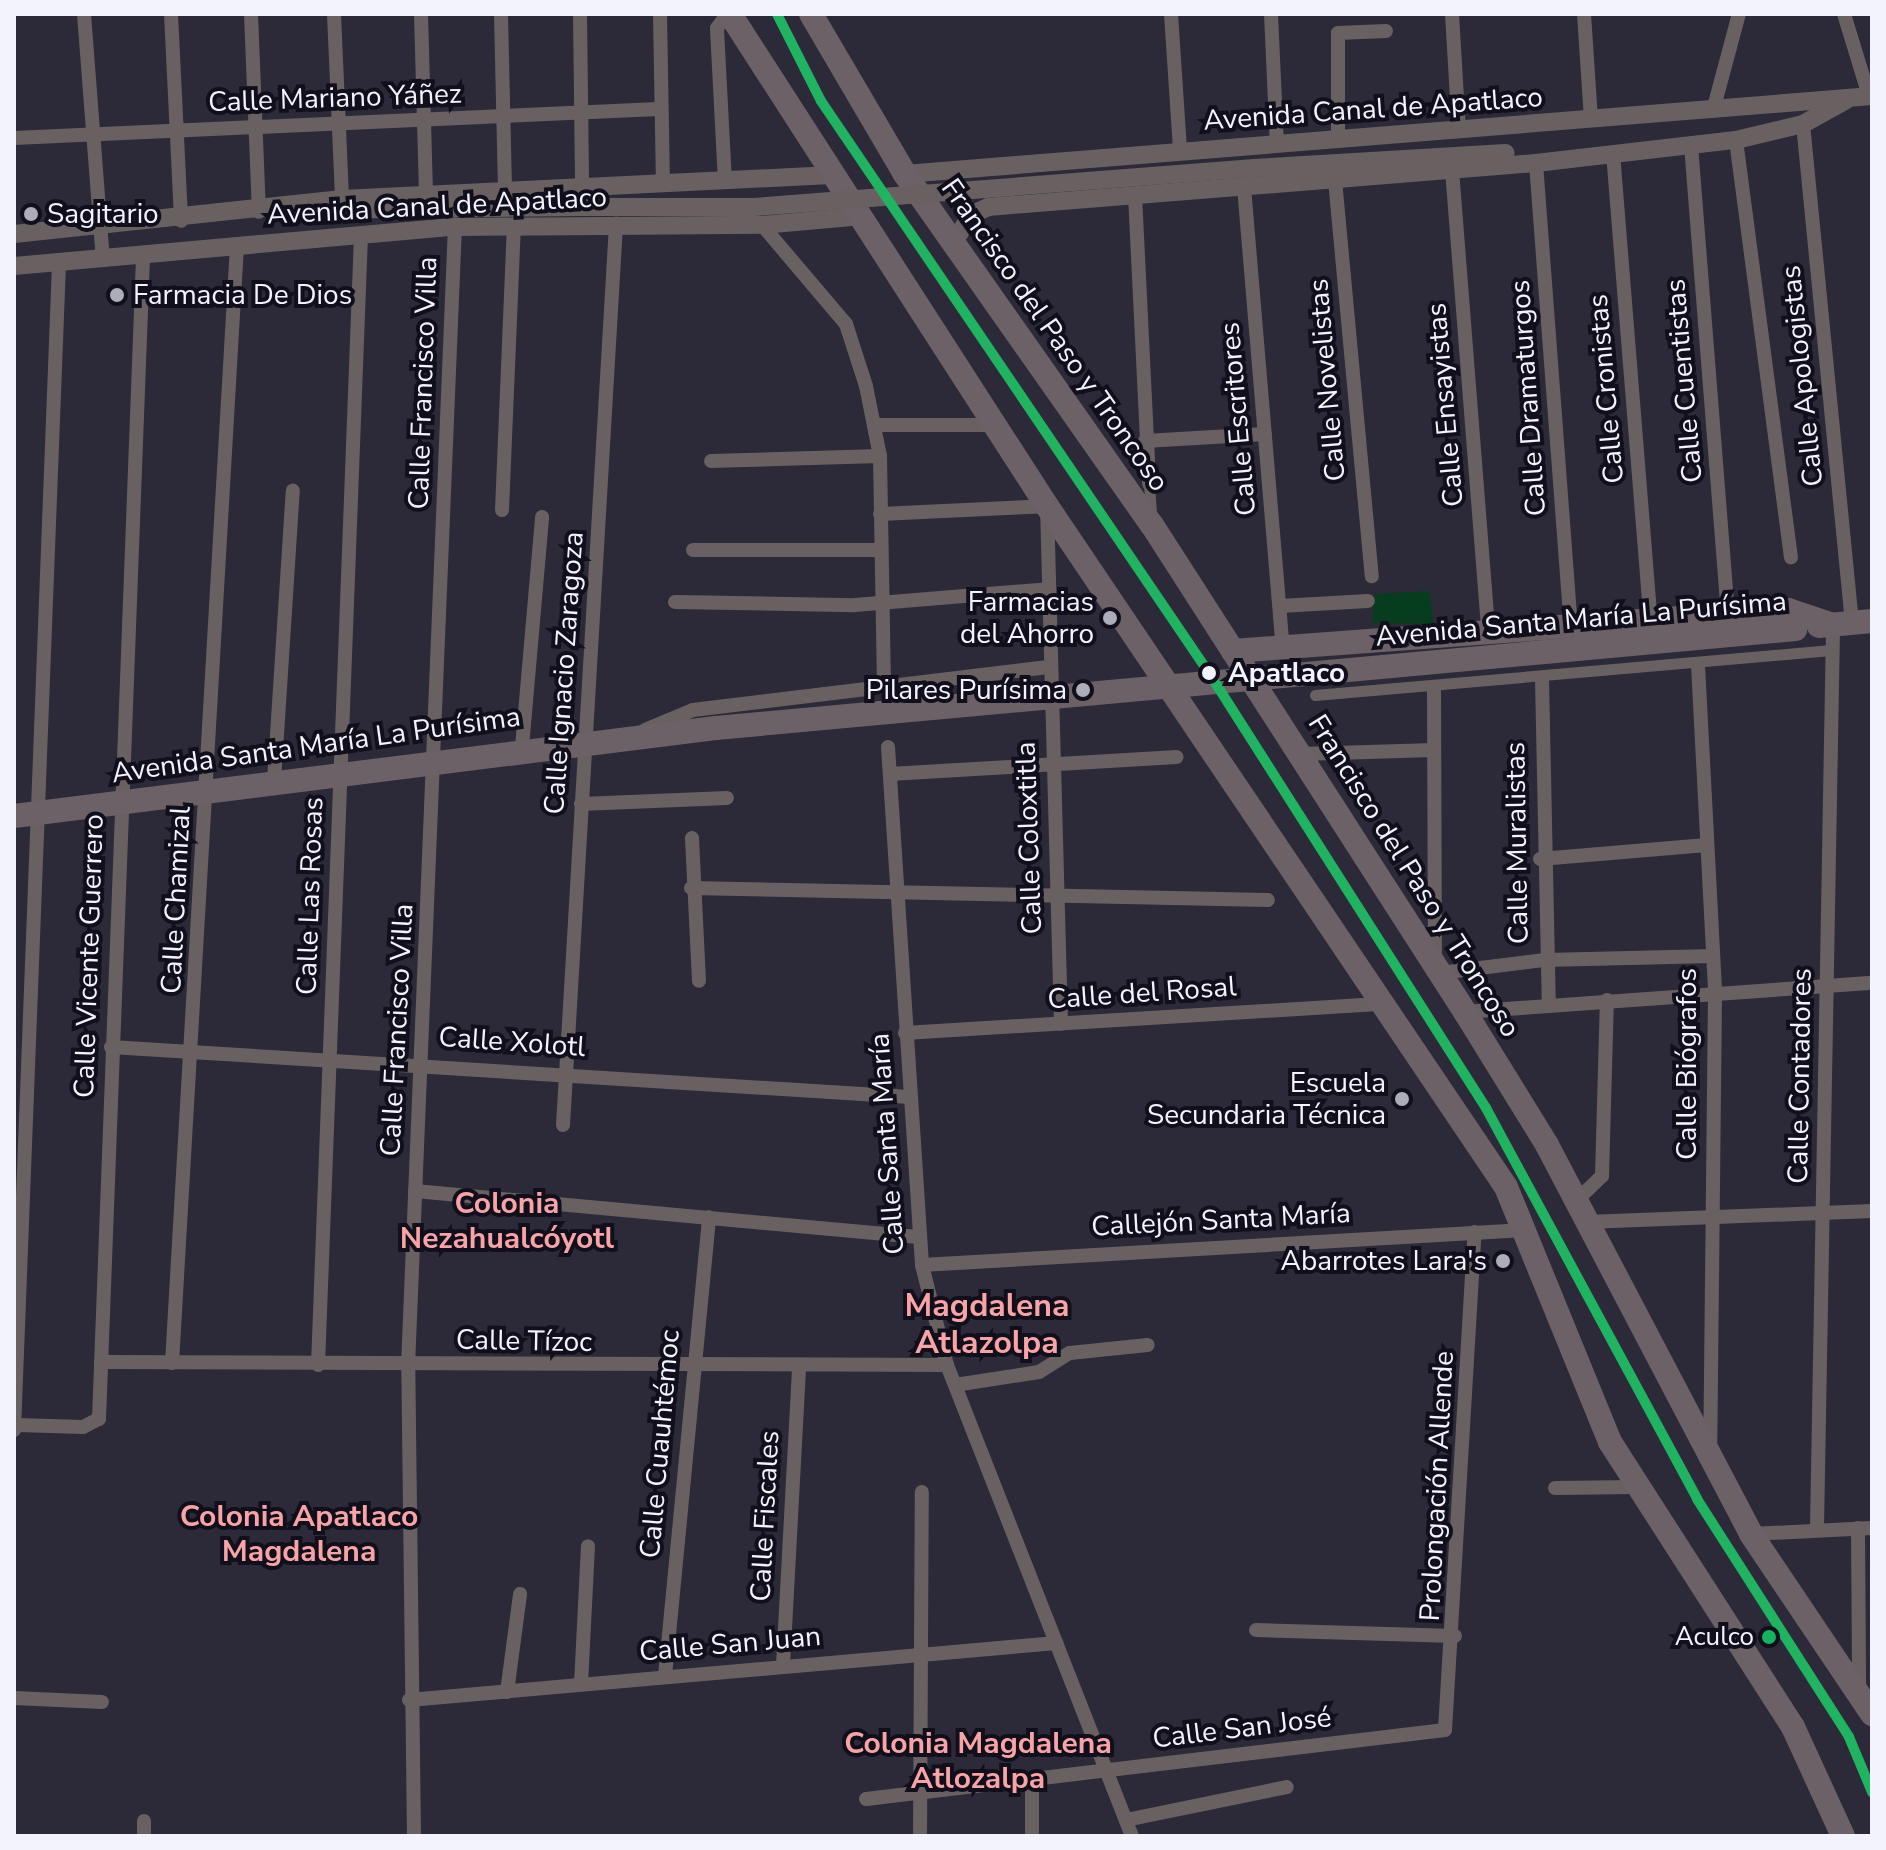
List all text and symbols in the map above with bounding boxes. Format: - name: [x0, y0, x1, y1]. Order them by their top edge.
- street label: Calle Mariano Yáñez: [208, 77, 462, 119]
- street label: Avenida Canal de Apatlaco: [1202, 80, 1544, 138]
- street label: Francisco del Paso y Troncoso: [934, 172, 1176, 498]
- street label: Avenida Canal de Apatlaco: [266, 180, 608, 232]
- place label: Sagitario: [47, 197, 159, 231]
- marker: Sagitario: [22, 205, 40, 223]
- street label: Calle Francisco Villa: [402, 256, 444, 510]
- street label: Calle Apologistas: [1774, 264, 1830, 488]
- street label: Calle Novelistas: [1301, 277, 1353, 483]
- place label: Farmacia De Dios: [133, 278, 352, 312]
- street label: Calle Cuentistas: [1658, 278, 1710, 484]
- street label: Calle Dramaturgos: [1503, 279, 1553, 517]
- marker: Farmacia De Dios: [108, 286, 126, 304]
- street label: Calle Cronistas: [1581, 293, 1631, 485]
- street label: Calle Ensayistas: [1419, 302, 1471, 508]
- street label: Calle Escritores: [1213, 321, 1263, 517]
- street label: Calle Ignacio Zaragoza: [537, 530, 591, 816]
- street label: Avenida Santa María La Purísima: [1374, 584, 1788, 654]
- place label: Farmacias del Ahorro: [960, 585, 1094, 651]
- marker: Farmacias del Ahorro: [1101, 609, 1119, 627]
- place label: Apatlaco: [1228, 656, 1345, 690]
- marker: Apatlaco: [1197, 661, 1221, 685]
- place label: Pilares Purísima: [866, 673, 1067, 707]
- marker: Pilares Purísima: [1074, 681, 1092, 699]
- street label: Avenida Santa María La Purísima: [109, 700, 523, 790]
- street label: Francisco del Paso y Troncoso: [1301, 709, 1527, 1043]
- street label: Calle Coloxtitla: [1009, 741, 1049, 935]
- street label: Calle Muralistas: [1498, 742, 1536, 944]
- street label: Calle Las Rosas: [290, 796, 330, 996]
- street label: Calle Chamizal: [154, 805, 198, 995]
- street label: Calle Vicente Guerrero: [67, 814, 111, 1098]
- street label: Calle Francisco Villa: [374, 903, 420, 1157]
- street label: Calle Biógrafos: [1670, 968, 1704, 1160]
- street label: Calle Contadores: [1781, 968, 1819, 1184]
- street label: Calle del Rosal: [1047, 970, 1237, 1016]
- street label: Calle Xolotl: [438, 1020, 586, 1064]
- street label: Calle Santa María: [863, 1032, 911, 1256]
- place label: Escuela Secundaria Técnica: [1147, 1066, 1386, 1132]
- marker: Escuela Secundaria Técnica: [1393, 1090, 1411, 1108]
- district label: Colonia Nezahualcóyotl: [400, 1186, 614, 1256]
- street label: Callejón Santa María: [1090, 1196, 1352, 1244]
- place label: Abarrotes Lara's: [1280, 1244, 1487, 1278]
- marker: Abarrotes Lara's: [1494, 1252, 1512, 1270]
- district label: Magdalena Atlazolpa: [905, 1288, 1069, 1363]
- street label: Calle Tízoc: [456, 1323, 592, 1359]
- street label: Calle Cuauhtémoc: [633, 1328, 687, 1560]
- street label: Prolongación Allende: [1413, 1350, 1461, 1622]
- street label: Calle Fiscales: [744, 1430, 786, 1602]
- district label: Colonia Apatlaco Magdalena: [180, 1499, 418, 1570]
- street label: Calle San Juan: [638, 1619, 822, 1669]
- place label: Aculco: [1675, 1621, 1754, 1653]
- marker: Aculco: [1761, 1629, 1777, 1645]
- street label: Calle San José: [1151, 1700, 1333, 1756]
- district label: Colonia Magdalena Atlozalpa: [844, 1726, 1112, 1796]

